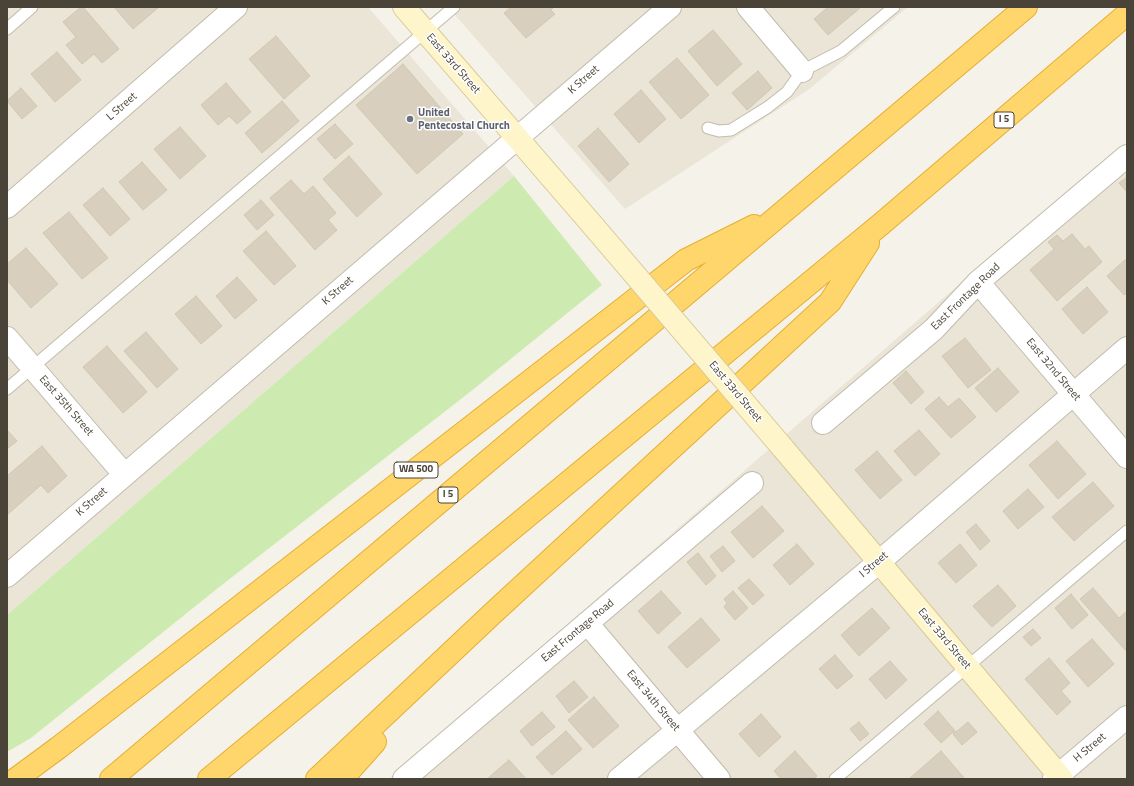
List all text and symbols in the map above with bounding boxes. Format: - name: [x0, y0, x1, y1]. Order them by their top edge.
- street label: East 33rd Street: [423, 31, 483, 97]
- street label: K Street: [566, 63, 602, 97]
- street label: L Street: [104, 90, 140, 124]
- place label: United Pentecostal Church: [418, 106, 510, 132]
- road number: I 5: [994, 112, 1014, 128]
- marker: United Pentecostal Church: [405, 114, 415, 124]
- street label: East Frontage Road: [929, 261, 1003, 333]
- street label: K Street: [320, 274, 356, 308]
- street label: East 32nd Street: [1023, 336, 1083, 404]
- street label: East 33rd Street: [706, 359, 764, 425]
- street label: East 35th Street: [36, 373, 96, 439]
- road number: WA 500: [394, 462, 438, 478]
- street label: K Street: [74, 485, 110, 519]
- road number: I 5: [438, 487, 458, 503]
- street label: I Street: [857, 549, 891, 581]
- street label: East Frontage Road: [539, 597, 617, 665]
- street label: East 33rd Street: [915, 606, 973, 672]
- street label: East 34th Street: [624, 668, 682, 734]
- street label: H Street: [1071, 731, 1109, 765]

